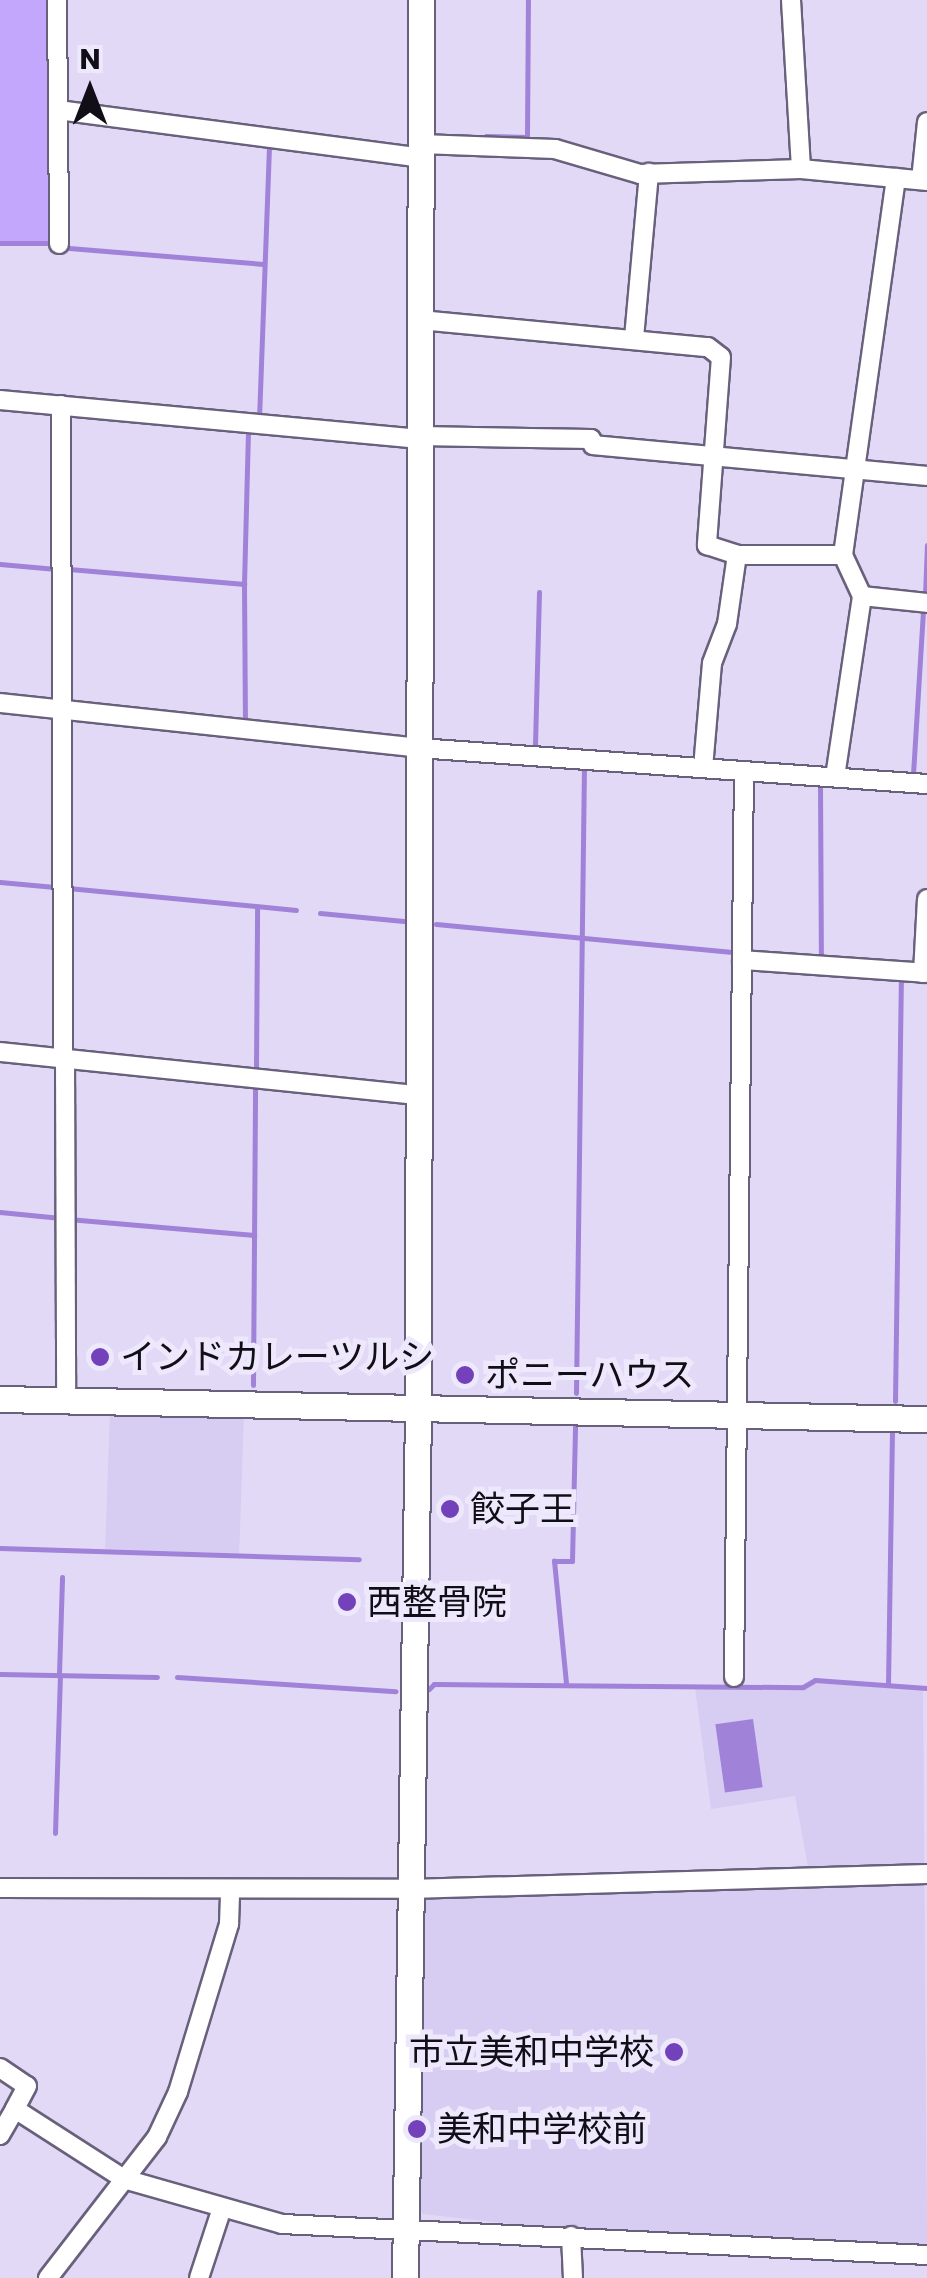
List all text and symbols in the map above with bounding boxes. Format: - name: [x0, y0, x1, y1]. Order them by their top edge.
- north arrow: [40, 40, 140, 140]
- text: N: [79, 40, 101, 79]
- place label: インドカレーツルシ: [120, 1336, 435, 1378]
- marker: インドカレーツルシ: [89, 1346, 111, 1368]
- place label: ポニーハウス: [485, 1354, 695, 1396]
- marker: ポニーハウス: [454, 1364, 476, 1386]
- place label: 餃子王: [470, 1488, 575, 1530]
- marker: 餃子王: [439, 1498, 461, 1520]
- place label: 西整骨院: [367, 1581, 507, 1623]
- marker: 西整骨院: [336, 1591, 358, 1613]
- place label: 市立美和中学校: [409, 2031, 654, 2073]
- marker: 市立美和中学校: [663, 2041, 685, 2063]
- place label: 美和中学校前: [437, 2108, 647, 2150]
- marker: 美和中学校前: [406, 2118, 428, 2140]

